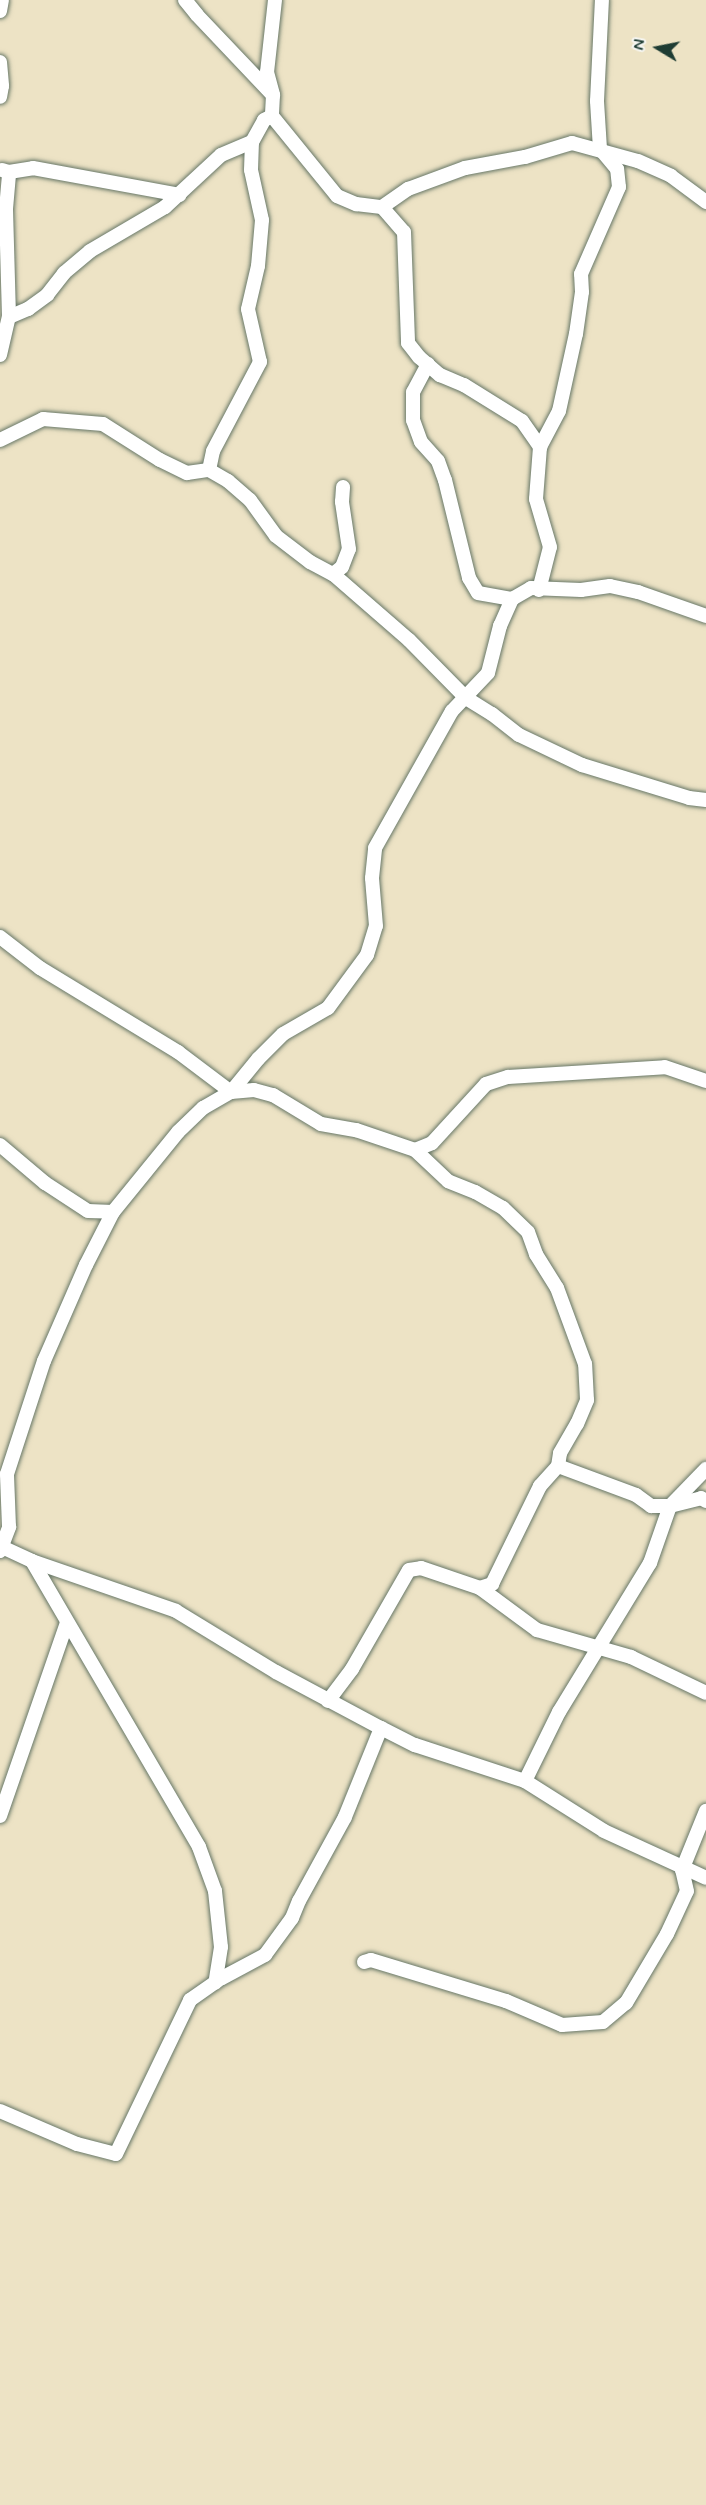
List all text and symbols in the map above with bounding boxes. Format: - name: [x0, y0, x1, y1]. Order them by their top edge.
- north arrow: [628, 18, 688, 78]
- text: N: [629, 38, 651, 52]

